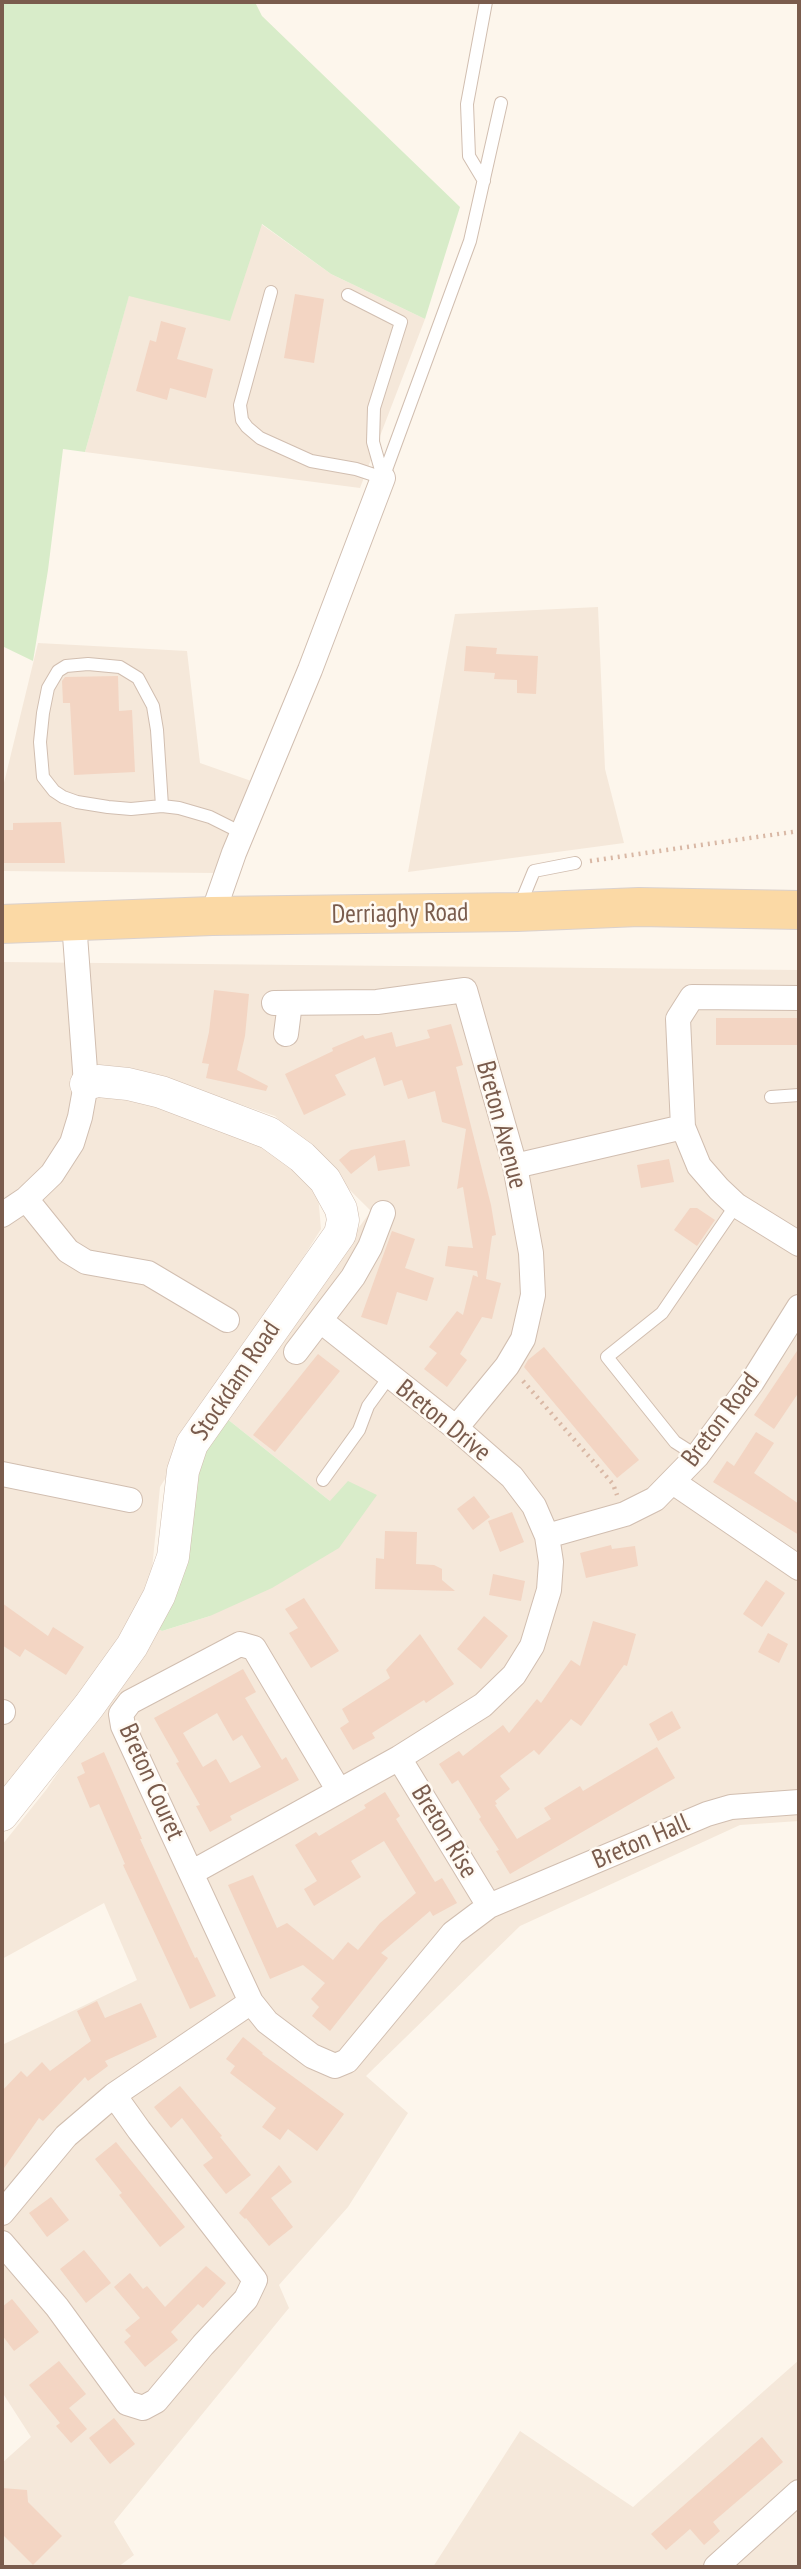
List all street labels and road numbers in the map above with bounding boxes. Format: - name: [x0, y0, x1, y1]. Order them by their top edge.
- street label: Derriaghy Road: [331, 897, 469, 931]
- street label: Breton Avenue: [469, 1058, 533, 1192]
- street label: Stockdam Road: [185, 1315, 287, 1447]
- street label: Breton Road: [676, 1367, 766, 1473]
- street label: Breton Drive: [389, 1373, 497, 1469]
- street label: Breton Couret: [112, 1719, 190, 1845]
- street label: Breton Rise: [404, 1780, 484, 1884]
- street label: Breton Hall: [588, 1808, 694, 1876]

